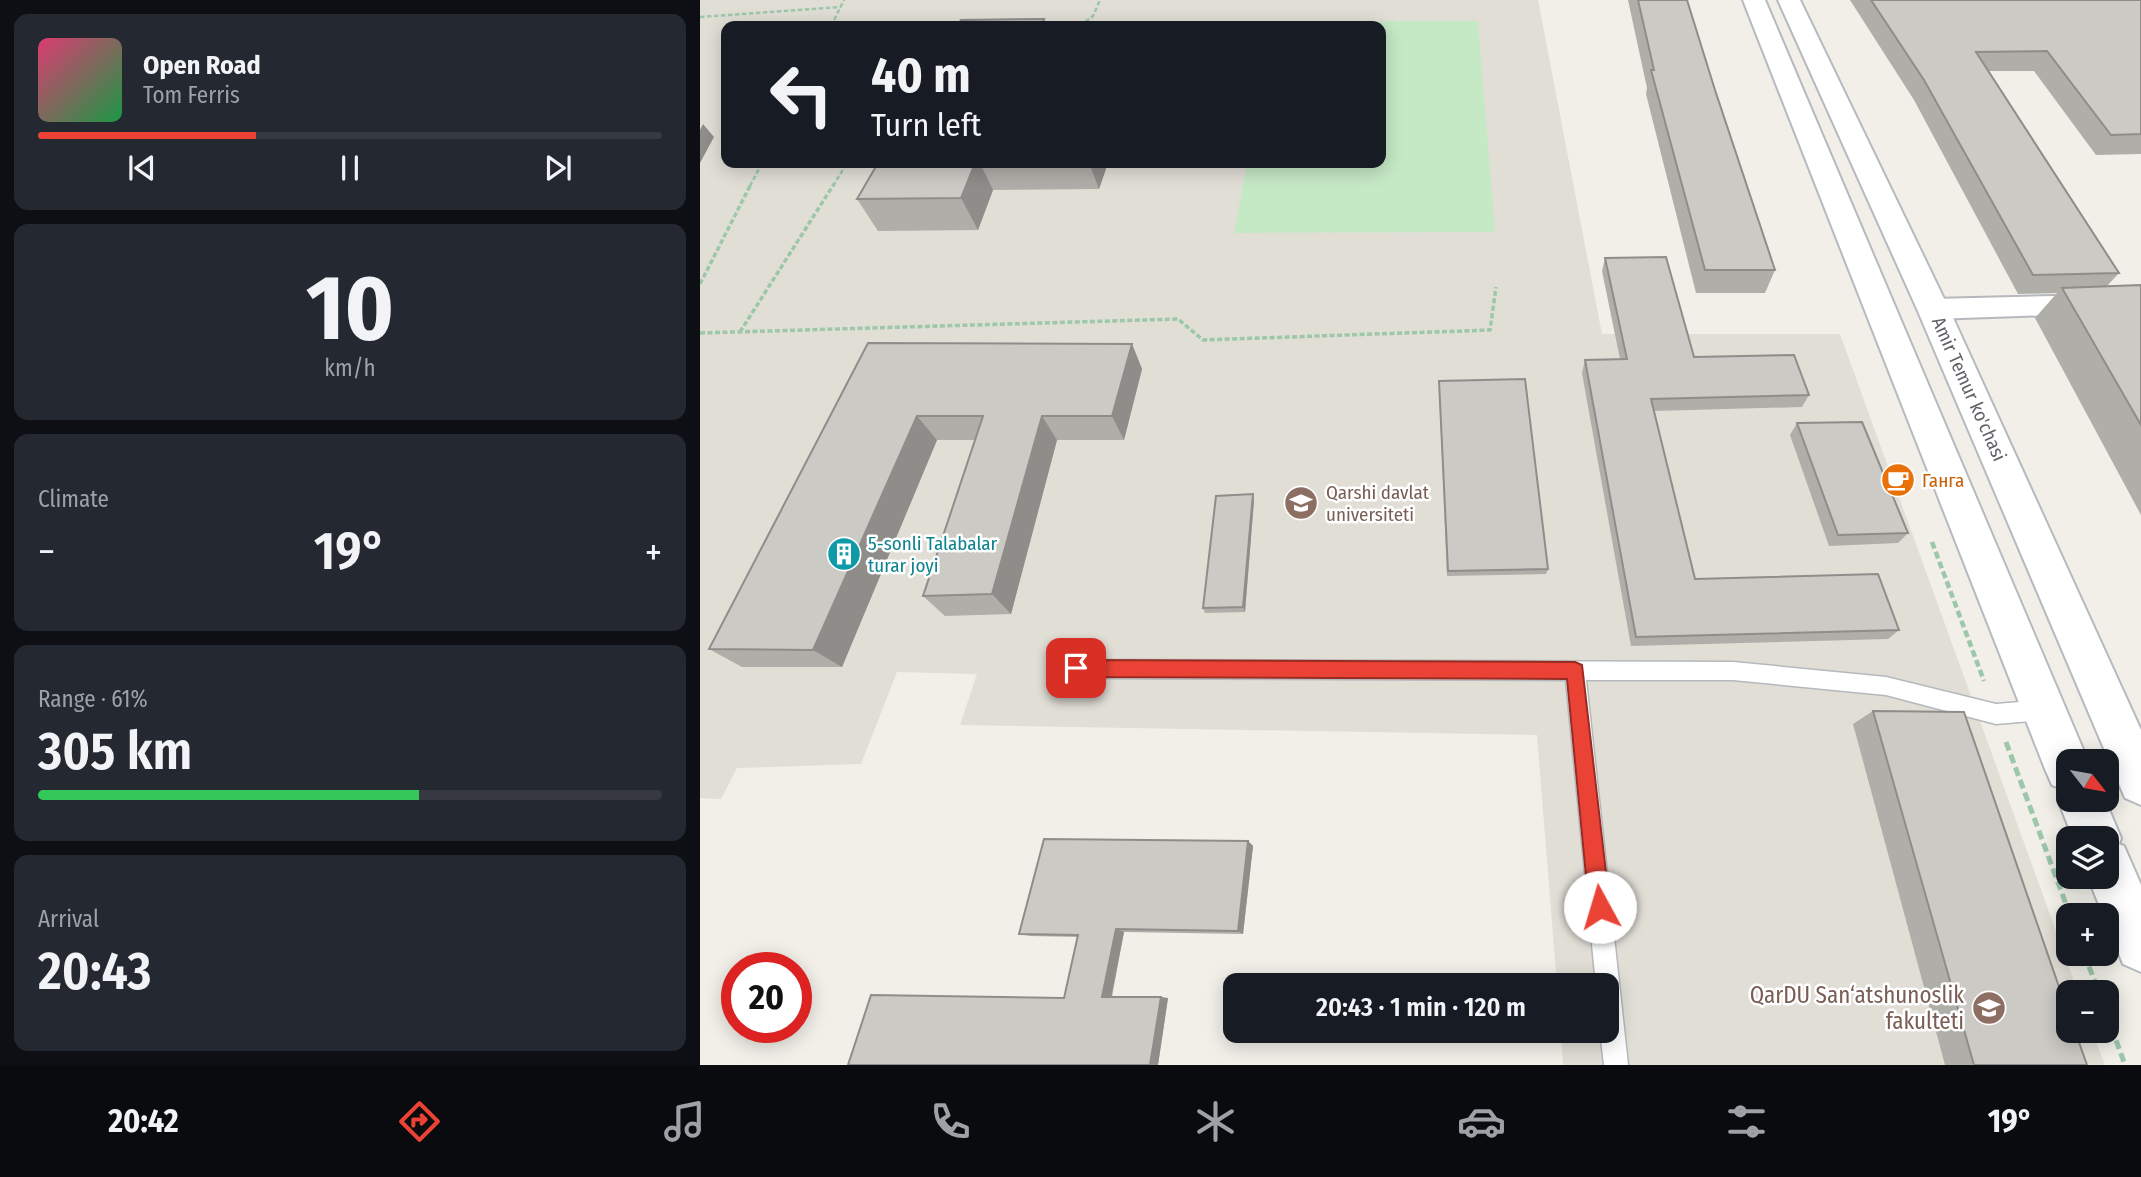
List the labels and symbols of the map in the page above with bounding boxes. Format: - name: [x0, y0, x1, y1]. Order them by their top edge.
- street label: Amir Temur ko'chasi: [1927, 313, 2011, 465]
- cafe icon: Ганга: [1879, 461, 1917, 499]
- place label: Ганга: [1922, 469, 1964, 492]
- place label: Qarshi davlat universiteti: [1326, 481, 1430, 526]
- school or university icon: Qarshi davlat universiteti: [1282, 484, 1320, 522]
- place label: 5-sonli Talabalar turar joyi: [868, 532, 998, 577]
- building icon: 5-sonli Talabalar turar joyi: [825, 535, 863, 573]
- pin: [1046, 638, 1106, 698]
- north arrow: [2056, 749, 2119, 812]
- position arrow: [1563, 870, 1637, 944]
- speed limit sign: 20: [721, 952, 812, 1043]
- place label: QarDU San‘atshunoslik fakulteti: [1750, 981, 1964, 1035]
- school or university icon: QarDU San‘atshunoslik fakulteti: [1970, 989, 2008, 1027]

